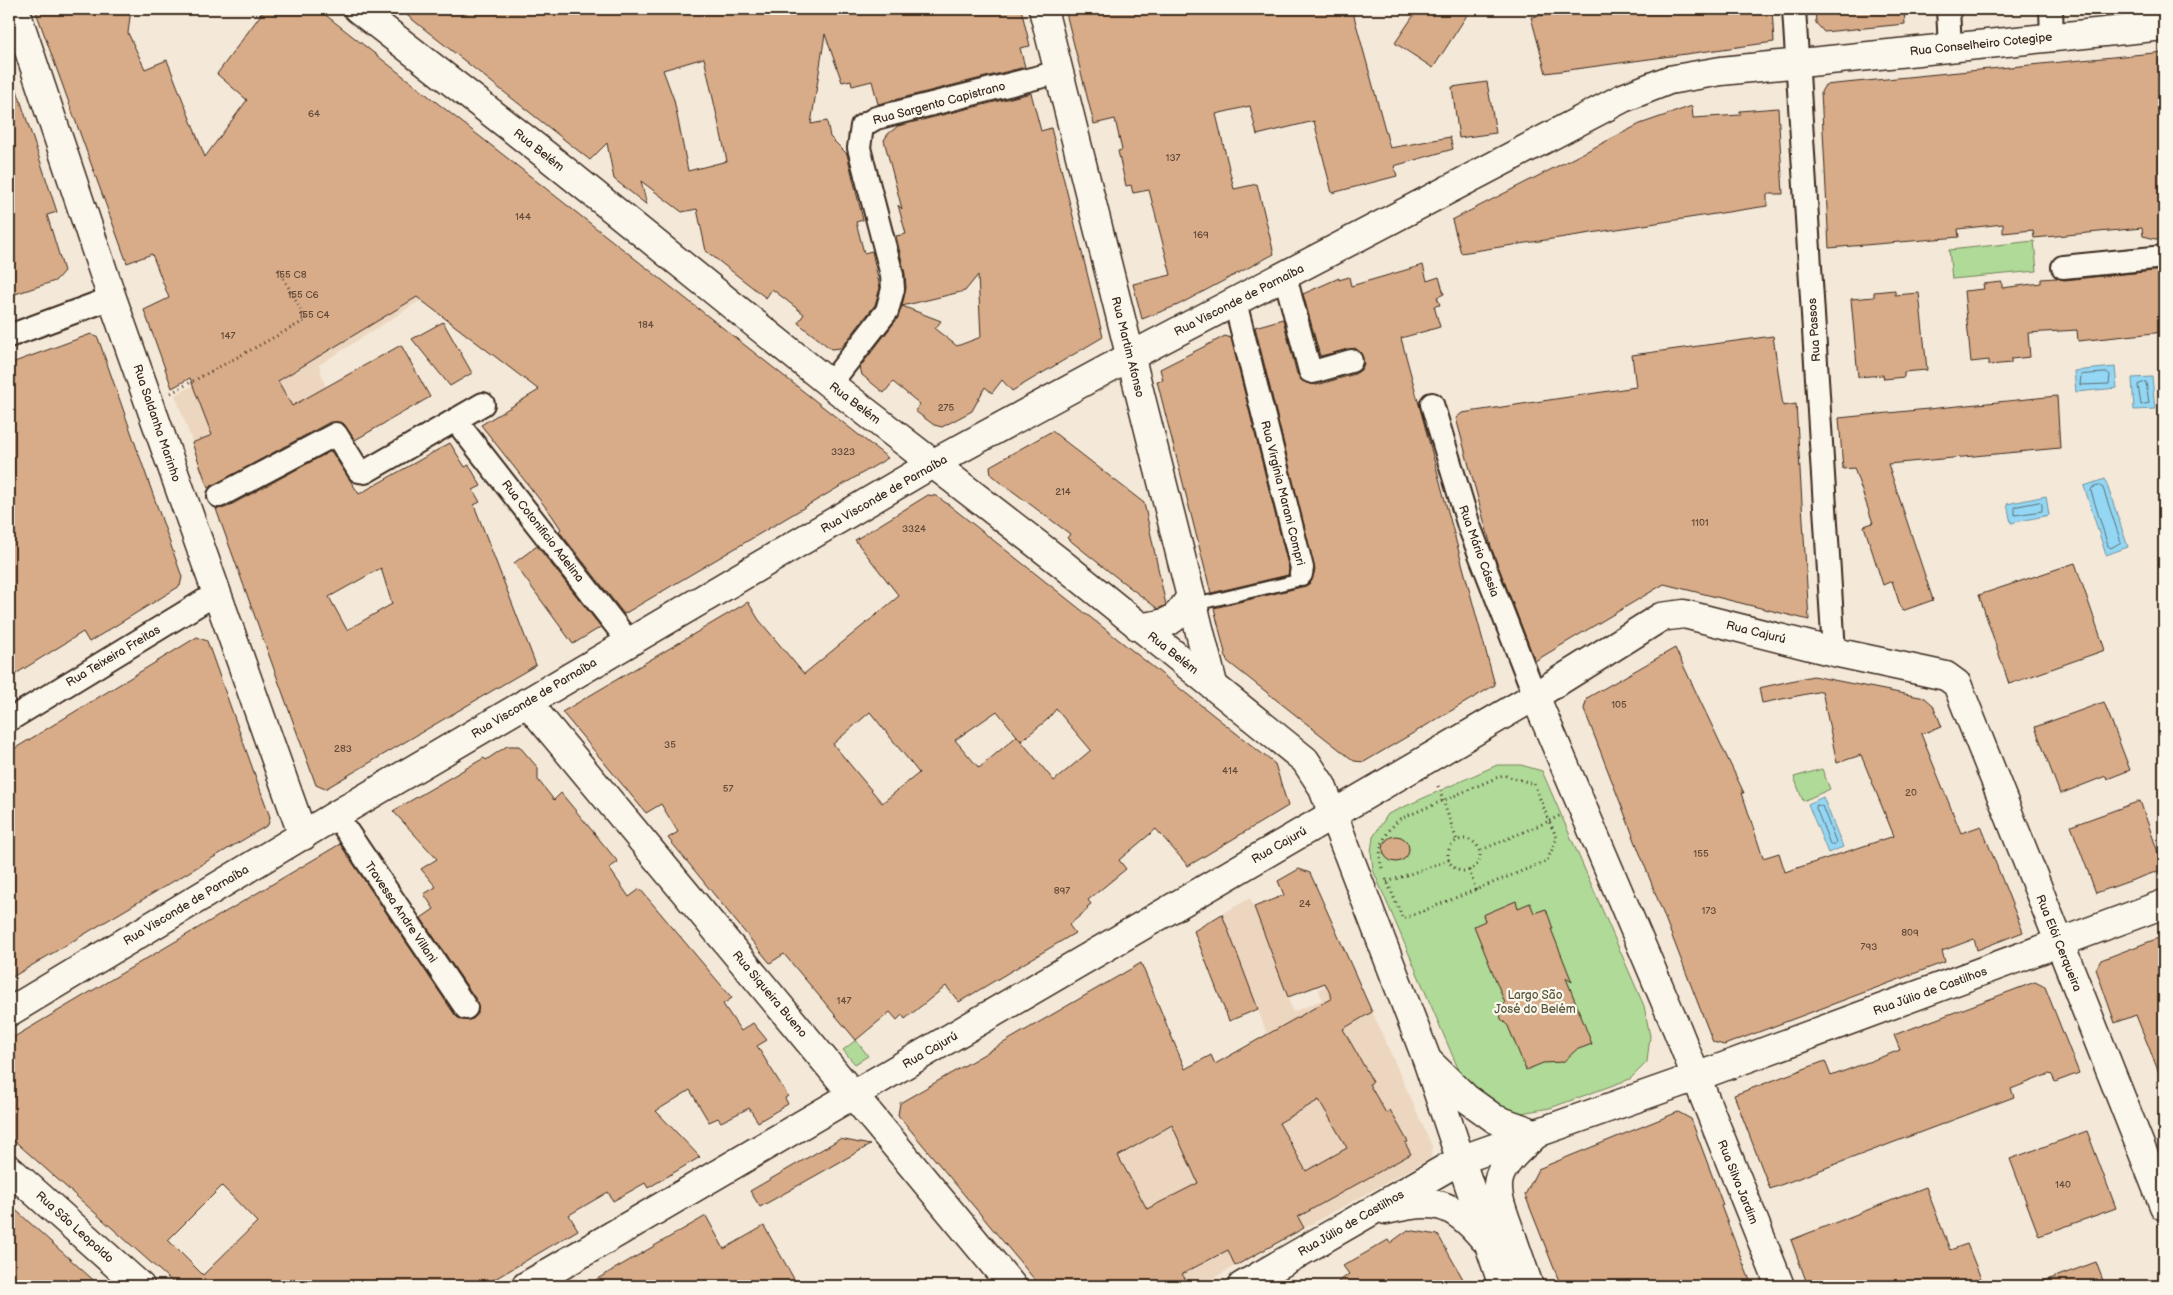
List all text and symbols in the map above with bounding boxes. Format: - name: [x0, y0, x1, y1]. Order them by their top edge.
- street label: Rua Conselheiro Cotegipe: [1909, 30, 2053, 59]
- street label: Rua Sargento Capistrano: [871, 79, 1007, 128]
- house number: 64: [308, 108, 320, 120]
- street label: Rua Belém: [510, 126, 567, 175]
- house number: 137: [1166, 152, 1181, 164]
- house number: 144: [515, 211, 531, 223]
- house number: 169: [1193, 229, 1209, 241]
- street label: Rua Visconde de Parnaíba: [1172, 261, 1307, 340]
- house number: 155 C8: [276, 269, 307, 281]
- house number: 155 C6: [287, 289, 319, 301]
- street label: Rua Martim Afonso: [1108, 295, 1147, 399]
- street label: Rua Passos: [1805, 298, 1824, 362]
- house number: 155 C4: [298, 309, 330, 321]
- house number: 184: [638, 319, 654, 331]
- house number: 147: [221, 330, 236, 342]
- street label: Rua Saldanha Marinho: [129, 362, 184, 484]
- street label: Rua Belém: [826, 379, 883, 428]
- house number: 275: [938, 402, 955, 414]
- street label: Rua Virgínia Marani Compri: [1257, 419, 1308, 567]
- house number: 3323: [831, 446, 855, 458]
- street label: Rua Visconde de Parnaíba: [818, 452, 950, 537]
- street label: Rua Cotonificio Adelina: [498, 477, 587, 585]
- house number: 214: [1055, 486, 1071, 498]
- street label: Rua Mário Cássia: [1455, 503, 1502, 599]
- house number: 1101: [1691, 517, 1709, 529]
- house number: 3324: [902, 523, 926, 535]
- street label: Rua Cajurú: [1724, 618, 1787, 647]
- street label: Rua Teixeira Freitas: [63, 622, 163, 690]
- street label: Rua Belém: [1144, 629, 1201, 678]
- street label: Rua Visconde de Parnaíba: [469, 655, 600, 742]
- house number: 105: [1611, 699, 1627, 711]
- house number: 35: [664, 739, 676, 751]
- house number: 283: [334, 743, 352, 755]
- house number: 414: [1222, 765, 1238, 777]
- house number: 57: [723, 783, 733, 795]
- house number: 20: [1905, 787, 1917, 799]
- street label: Rua Cajurú: [1249, 824, 1309, 867]
- house number: 155: [1693, 848, 1709, 860]
- street label: Travessa Andre Villani: [361, 859, 440, 966]
- street label: Rua Visconde de Parnaíba: [121, 862, 252, 949]
- house number: 897: [1054, 885, 1070, 897]
- street label: Rua Elói Cerqueira: [2032, 893, 2085, 994]
- house number: 24: [1299, 898, 1311, 910]
- house number: 173: [1702, 905, 1716, 917]
- house number: 809: [1901, 927, 1919, 939]
- house number: 793: [1861, 941, 1877, 953]
- street label: Rua Siqueira Bueno: [729, 948, 810, 1041]
- street label: Rua Júlio de Castilhos: [1871, 964, 1989, 1019]
- park label: Largo São José do Belém: [1494, 988, 1576, 1017]
- house number: 147: [837, 995, 852, 1007]
- street label: Rua Cajurú: [900, 1029, 960, 1072]
- street label: Rua Silva Jardim: [1714, 1138, 1761, 1226]
- house number: 140: [2055, 1179, 2071, 1191]
- street label: Rua Júlio de Castilhos: [1296, 1187, 1407, 1260]
- street label: Rua São Leopoldo: [33, 1188, 117, 1266]

